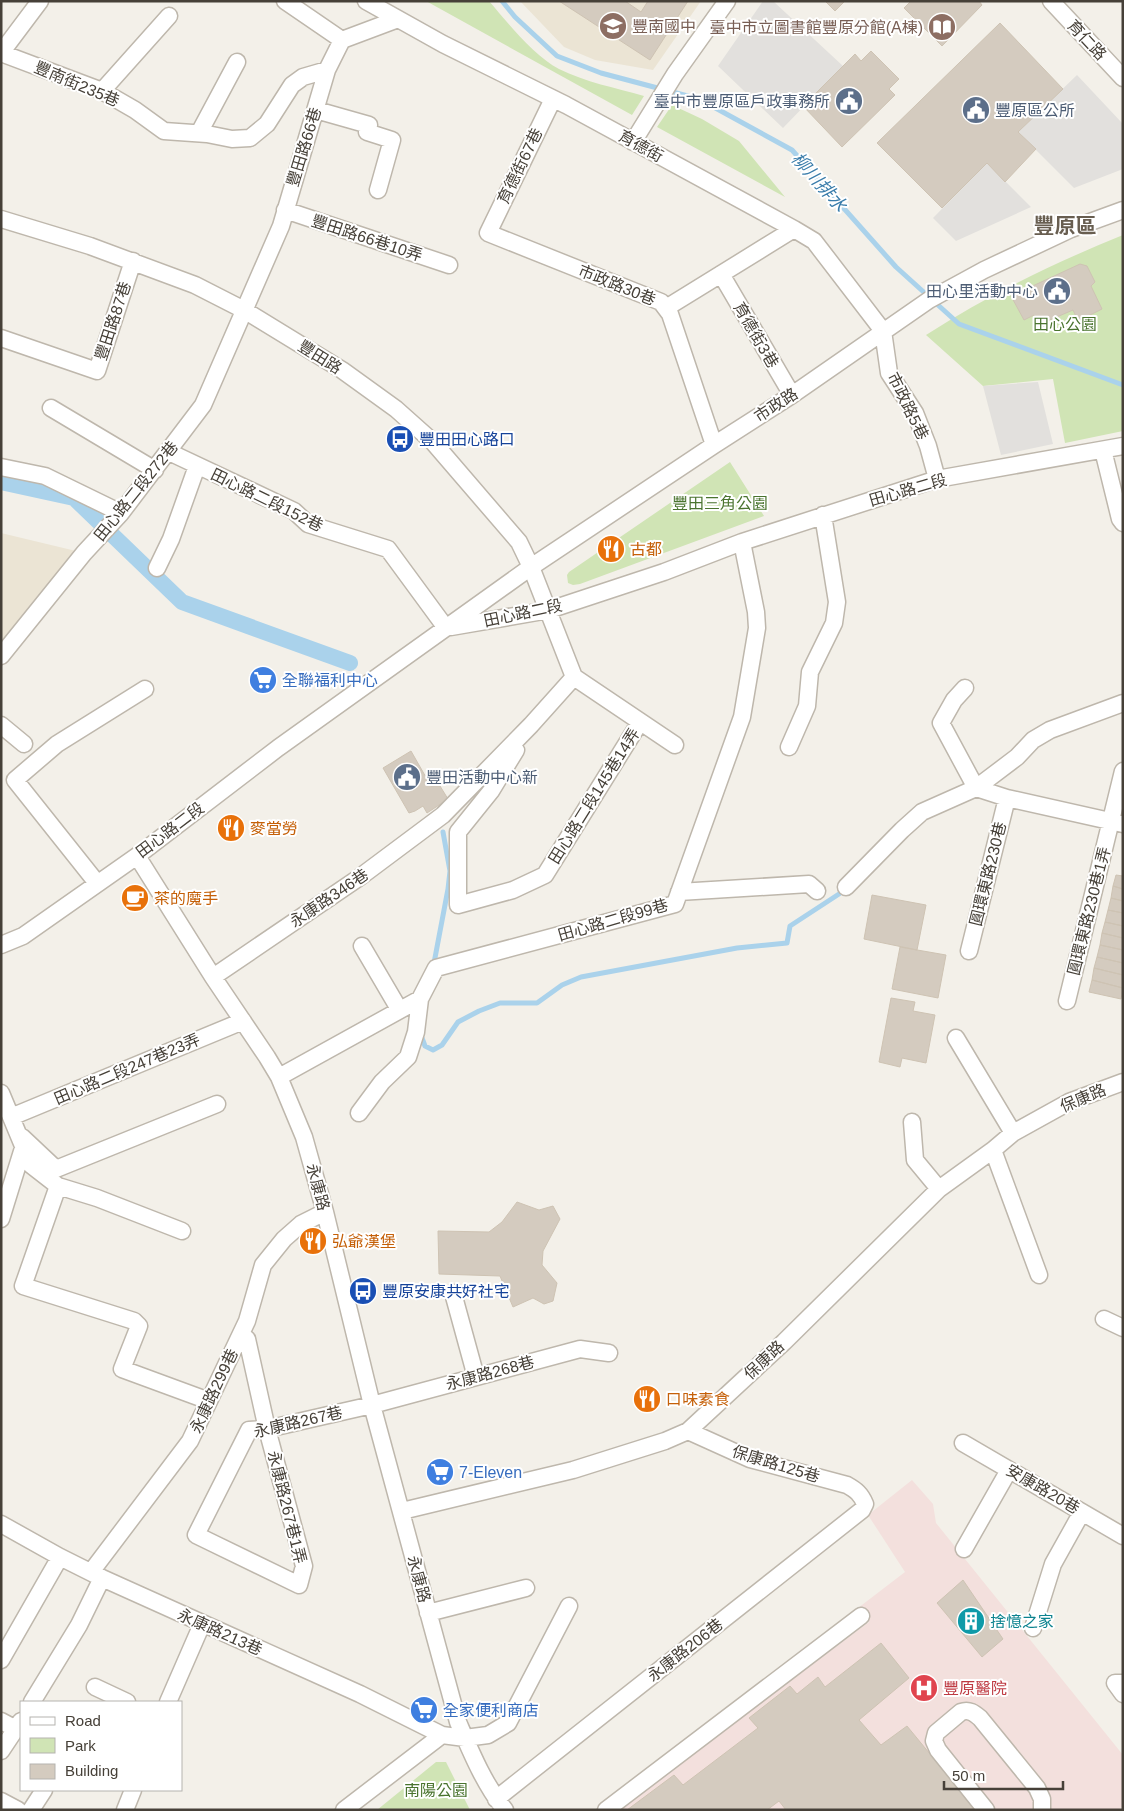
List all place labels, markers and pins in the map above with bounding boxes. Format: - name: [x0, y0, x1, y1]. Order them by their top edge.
- school or university icon: 豐南國中: [598, 11, 628, 41]
- library icon: 臺中市立圖書館豐原分館(A棟): [927, 12, 957, 42]
- place label: 豐南國中: [632, 18, 696, 35]
- place label: 臺中市立圖書館豐原分館(A棟): [710, 19, 923, 36]
- public building icon: 臺中市豐原區戶政事務所: [834, 86, 864, 116]
- place label: 臺中市豐原區戶政事務所: [654, 93, 830, 110]
- public building icon: 豐原區公所: [961, 95, 991, 125]
- place label: 豐原區公所: [995, 102, 1075, 119]
- public building icon: 田心里活動中心: [1042, 276, 1072, 306]
- place label: 田心里活動中心: [926, 283, 1038, 300]
- bus stop icon: 豐田田心路口: [385, 424, 415, 454]
- place label: 豐田田心路口: [419, 431, 515, 448]
- restaurant icon: 古都: [596, 534, 626, 564]
- place label: 古都: [630, 541, 662, 558]
- supermarket icon: 全聯福利中心: [248, 665, 278, 695]
- place label: 全聯福利中心: [282, 672, 378, 689]
- public building icon: 豐田活動中心新: [392, 762, 422, 792]
- place label: 豐田活動中心新: [426, 769, 538, 786]
- restaurant icon: 麥當勞: [216, 813, 246, 843]
- place label: 麥當勞: [250, 820, 298, 837]
- cafe icon: 茶的魔手: [120, 883, 150, 913]
- place label: 茶的魔手: [154, 890, 218, 907]
- restaurant icon: 弘爺漢堡: [298, 1226, 328, 1256]
- place label: 弘爺漢堡: [332, 1233, 396, 1250]
- bus stop icon: 豐原安康共好社宅: [348, 1276, 378, 1306]
- place label: 豐原安康共好社宅: [382, 1283, 510, 1300]
- restaurant icon: 口味素食: [632, 1384, 662, 1414]
- place label: 口味素食: [666, 1391, 730, 1408]
- supermarket icon: 7-Eleven: [425, 1457, 455, 1487]
- place label: 7-Eleven: [459, 1464, 522, 1481]
- building icon: 捨憶之家: [956, 1606, 986, 1636]
- place label: 捨憶之家: [990, 1613, 1054, 1630]
- hospital icon: 豐原醫院: [909, 1673, 939, 1703]
- place label: 豐原醫院: [943, 1680, 1007, 1697]
- supermarket icon: 全家便利商店: [409, 1695, 439, 1725]
- place label: 全家便利商店: [443, 1702, 539, 1719]

